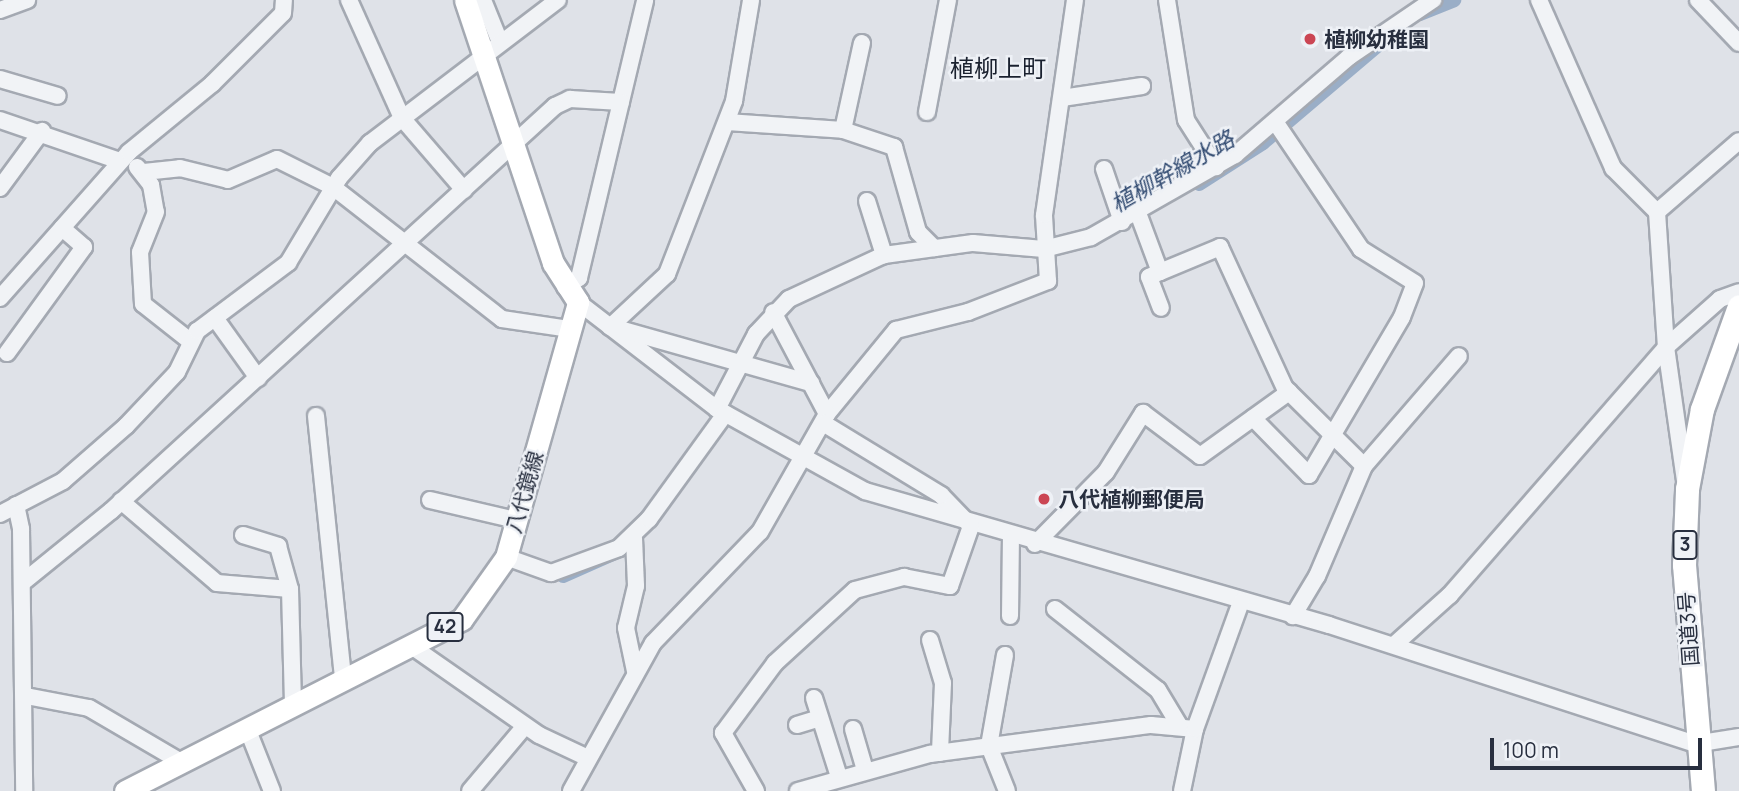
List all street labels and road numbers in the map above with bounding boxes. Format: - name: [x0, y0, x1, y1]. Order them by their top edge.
- street label: 八代鏡線: [500, 448, 548, 536]
- road number: 3: [1671, 530, 1699, 560]
- street label: 国道3号: [1673, 591, 1703, 667]
- road number: 42: [426, 612, 464, 642]

